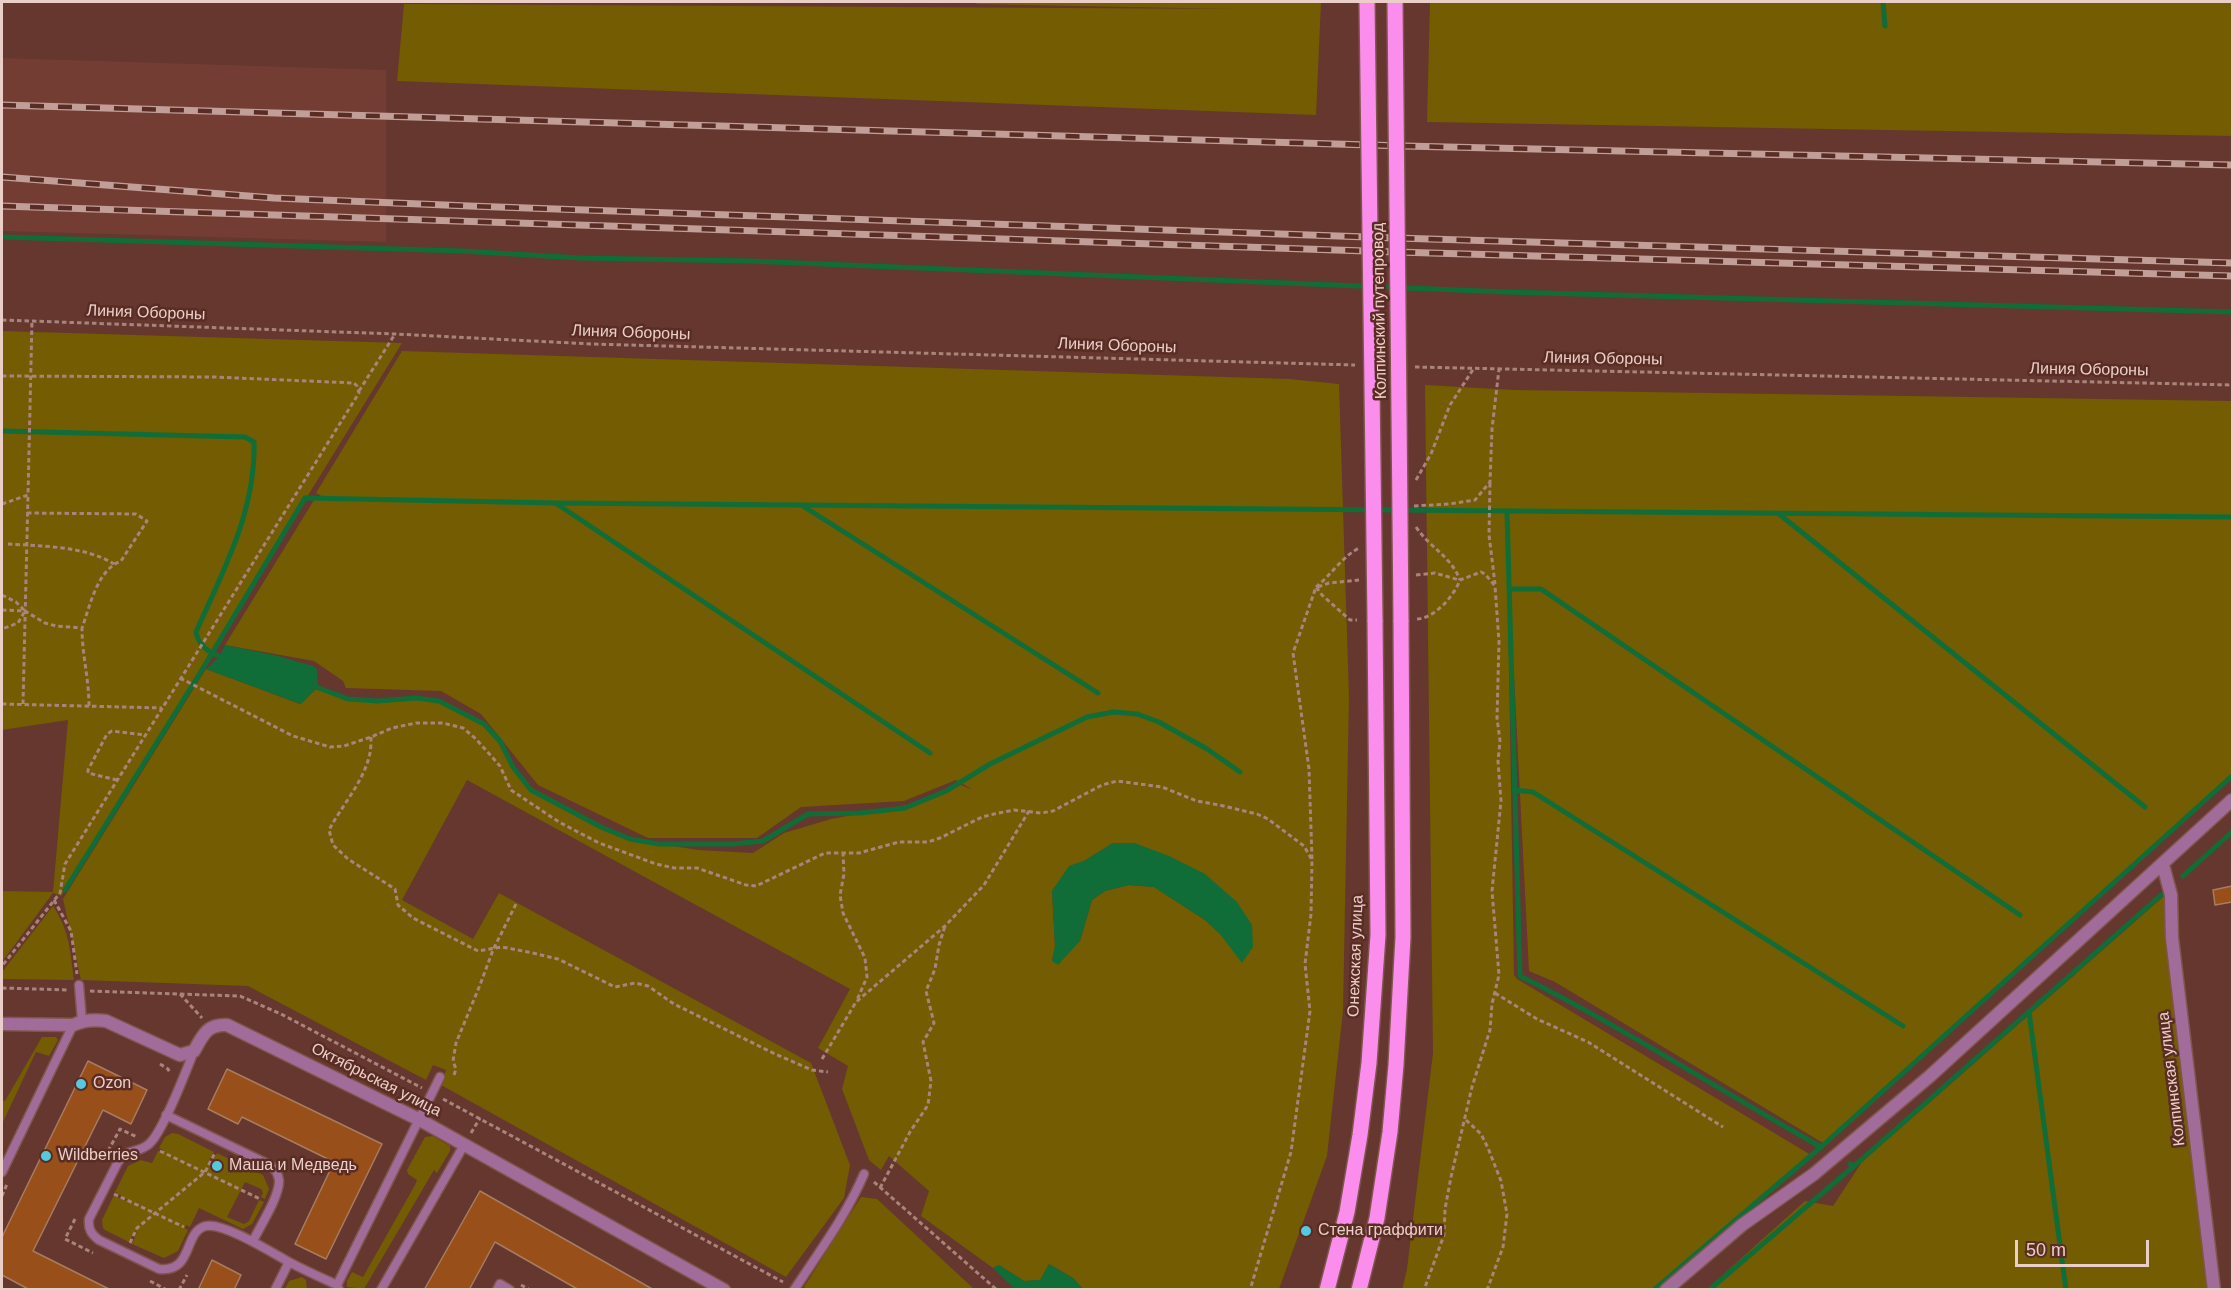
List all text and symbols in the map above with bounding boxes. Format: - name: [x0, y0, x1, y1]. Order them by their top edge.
- street label: Колпинский путепровод: [1369, 223, 1391, 399]
- street label: Линия Обороны: [86, 301, 206, 325]
- street label: Линия Обороны: [571, 321, 691, 345]
- street label: Линия Обороны: [1057, 334, 1177, 358]
- street label: Линия Обороны: [1543, 348, 1663, 370]
- street label: Линия Обороны: [2029, 359, 2149, 381]
- street label: Онежская улица: [1344, 895, 1368, 1017]
- street label: Колпинская улица: [2154, 1011, 2190, 1147]
- street label: Октябрьская улица: [308, 1039, 444, 1121]
- place label: Ozon: [93, 1074, 131, 1094]
- marker: Ozon: [74, 1077, 88, 1091]
- place label: Wildberries: [58, 1146, 138, 1166]
- marker: Wildberries: [39, 1149, 53, 1163]
- place label: Маша и Медведь: [229, 1156, 357, 1176]
- marker: Маша и Медведь: [210, 1159, 224, 1173]
- place label: Стена граффити: [1318, 1221, 1443, 1241]
- marker: Стена граффити: [1299, 1224, 1313, 1238]
- scale bar: [2018, 1228, 2152, 1266]
- text: 50 m: [2026, 1240, 2066, 1260]

